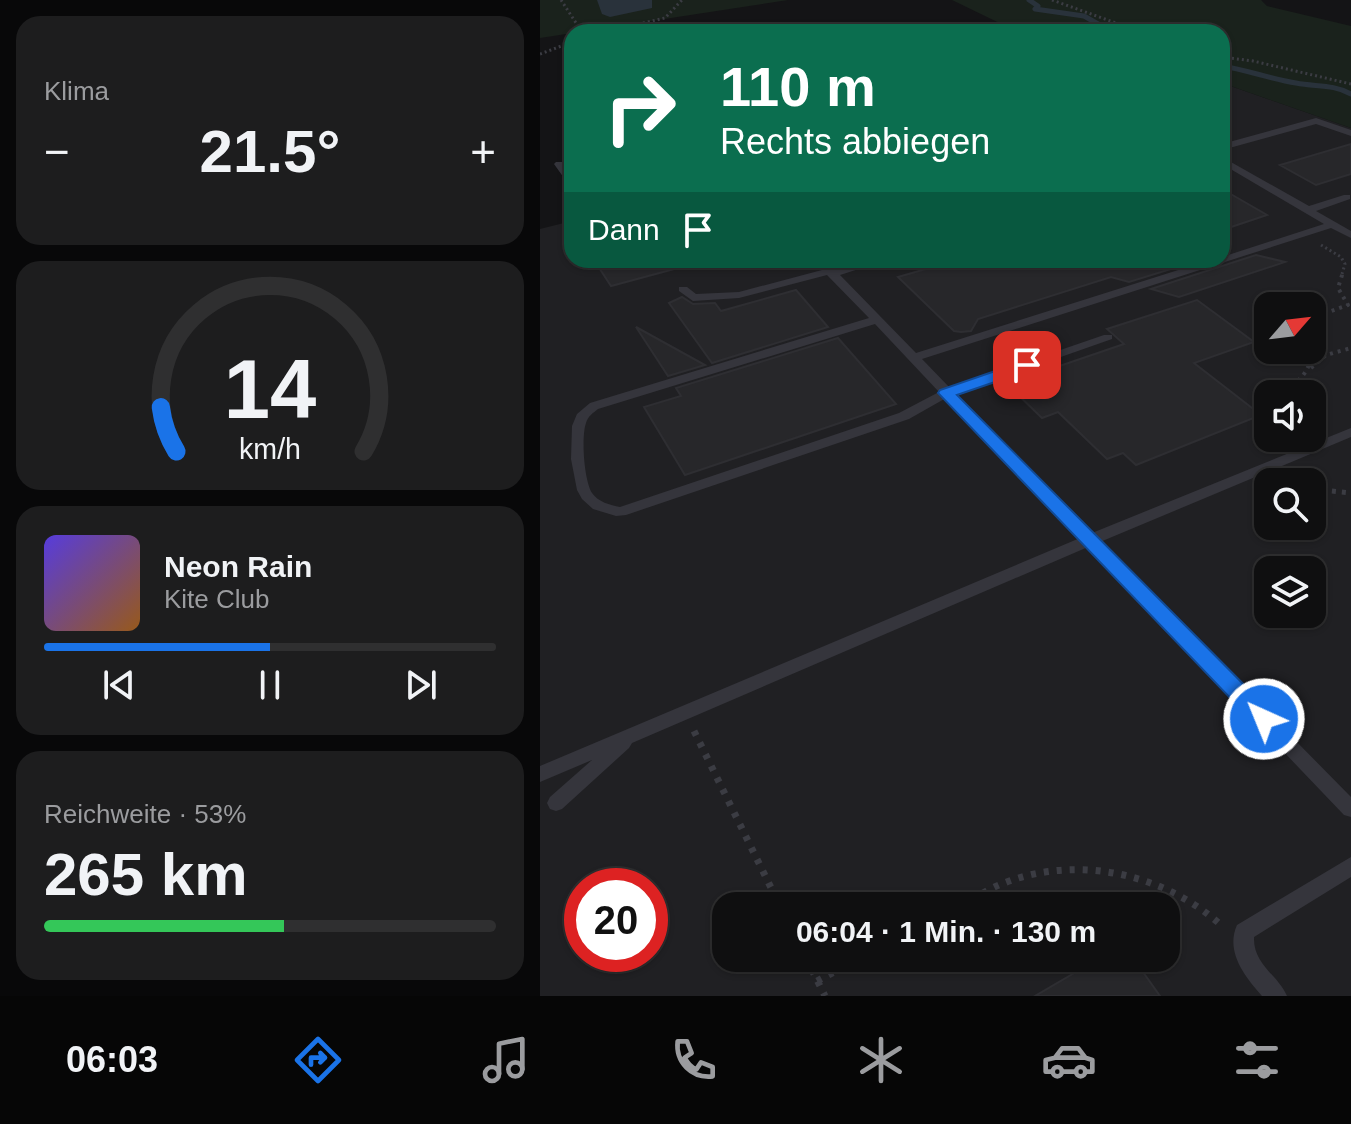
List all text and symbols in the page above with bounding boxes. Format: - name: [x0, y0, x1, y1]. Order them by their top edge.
- text: 110 m: [720, 55, 876, 118]
- icon: right: [588, 56, 692, 160]
- text: Klima: [44, 76, 109, 106]
- text: 21.5°: [200, 118, 340, 185]
- text: Rechts abbiegen: [720, 121, 990, 162]
- text: −: [44, 127, 70, 176]
- text: +: [470, 127, 496, 176]
- icon: arrive: [676, 208, 720, 252]
- text: Dann: [588, 213, 660, 246]
- north arrow: [1254, 292, 1326, 364]
- map controls: [1254, 292, 1326, 628]
- pin: [993, 331, 1061, 399]
- text: 14: [224, 342, 316, 435]
- icon: arrive: [1005, 343, 1049, 387]
- button: sound: [1254, 380, 1326, 452]
- text: km/h: [239, 433, 301, 465]
- button: search: [1254, 468, 1326, 540]
- text: Neon Rain: [164, 550, 312, 583]
- button: layers: [1254, 556, 1326, 628]
- text: Kite Club: [164, 584, 270, 614]
- icon: previous: [97, 663, 141, 707]
- icon: pause: [248, 663, 292, 707]
- icon: next: [399, 663, 443, 707]
- position arrow: [1222, 677, 1306, 761]
- text: Reichweite · 53%: [44, 799, 246, 829]
- text: 265 km: [44, 841, 248, 908]
- speed limit sign: 20: [564, 868, 668, 972]
- text: 06:04 · 1 Min. · 130 m: [796, 915, 1096, 948]
- icon: directions: [290, 1032, 346, 1088]
- icon: music: [478, 1032, 534, 1088]
- icon: phone: [666, 1032, 722, 1088]
- icon: climate: [853, 1032, 909, 1088]
- icon: car: [1041, 1032, 1097, 1088]
- icon: filters: [1229, 1032, 1285, 1088]
- text: 06:03: [66, 1039, 158, 1080]

